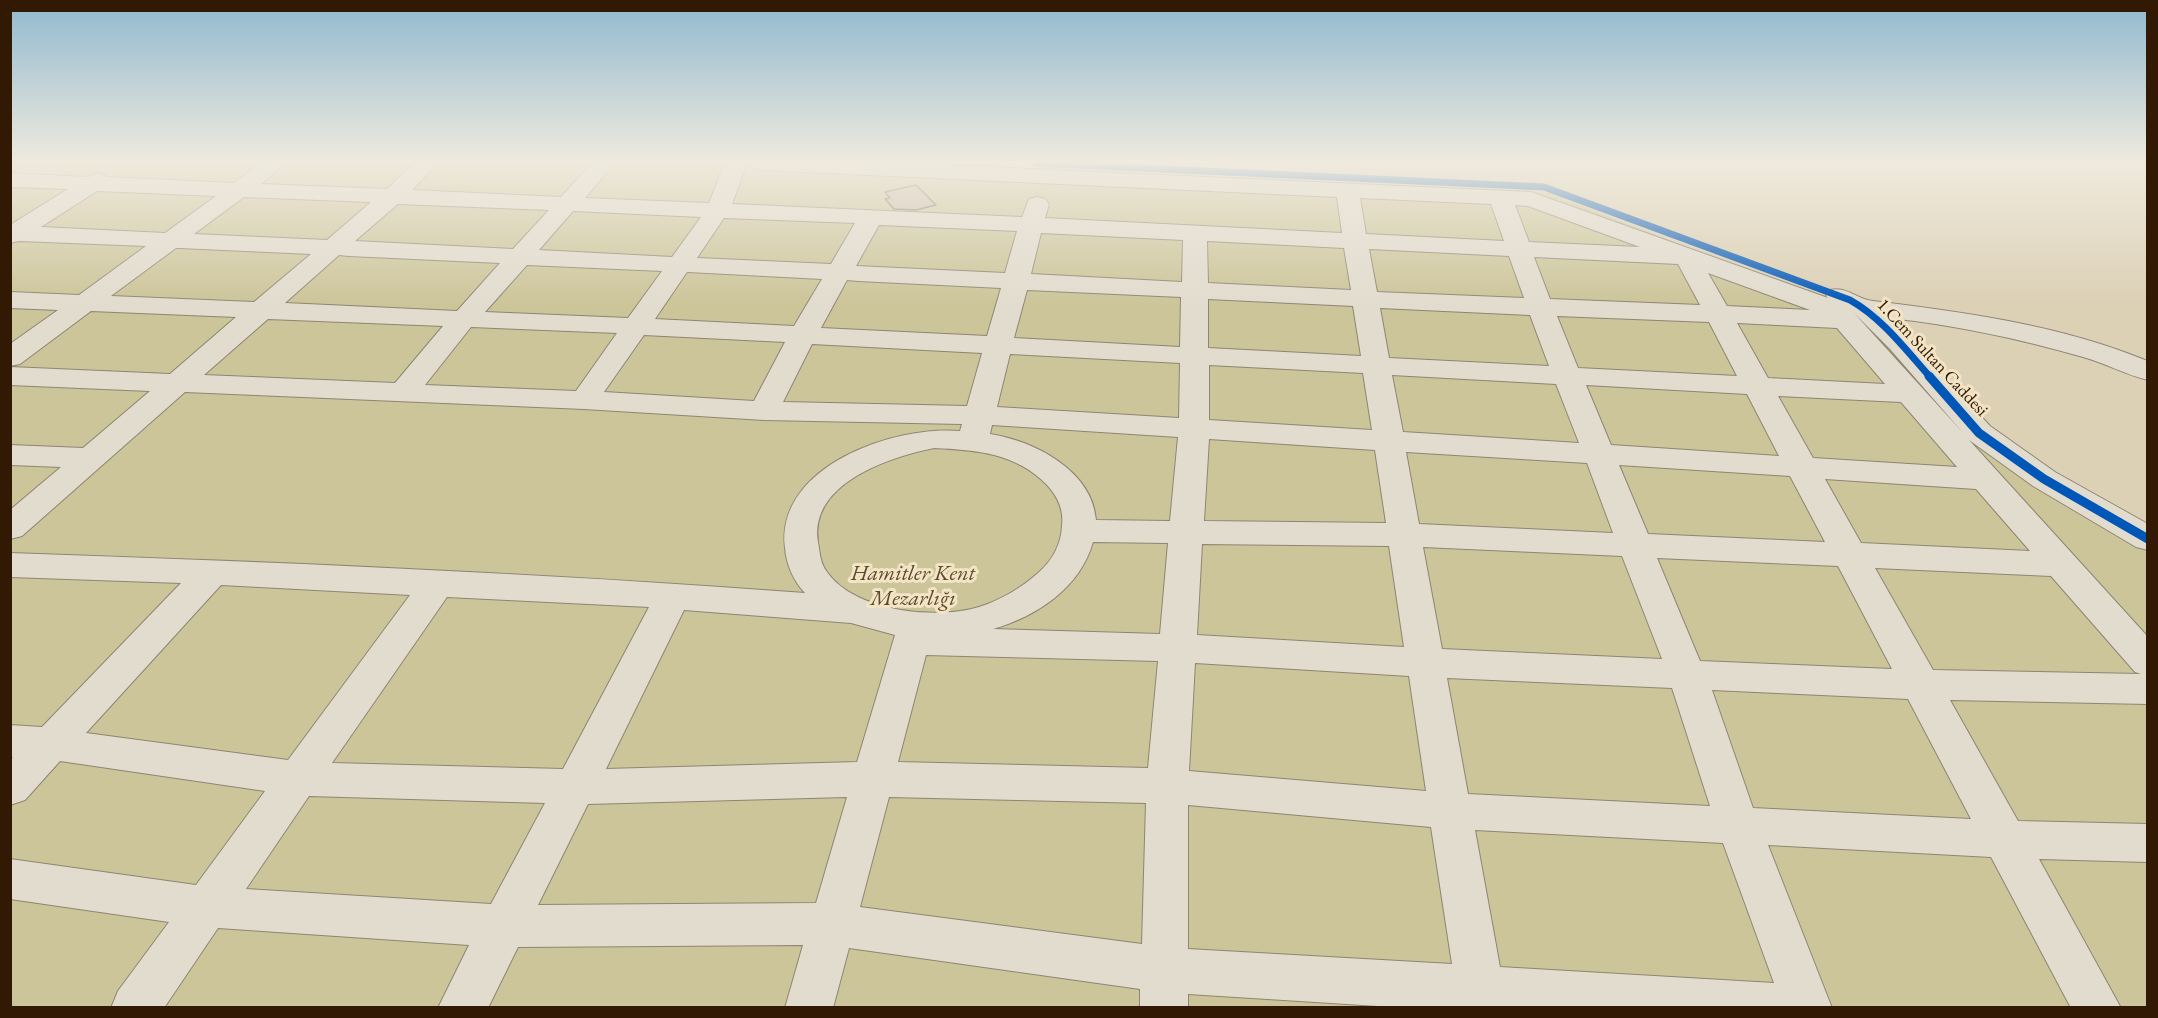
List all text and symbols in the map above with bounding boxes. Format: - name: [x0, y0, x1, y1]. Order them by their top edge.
- street label: 1.Cem Sultan Caddesi: [1872, 295, 1992, 421]
- park label: Hamitler Kent Mezarlığı: [851, 561, 975, 612]

